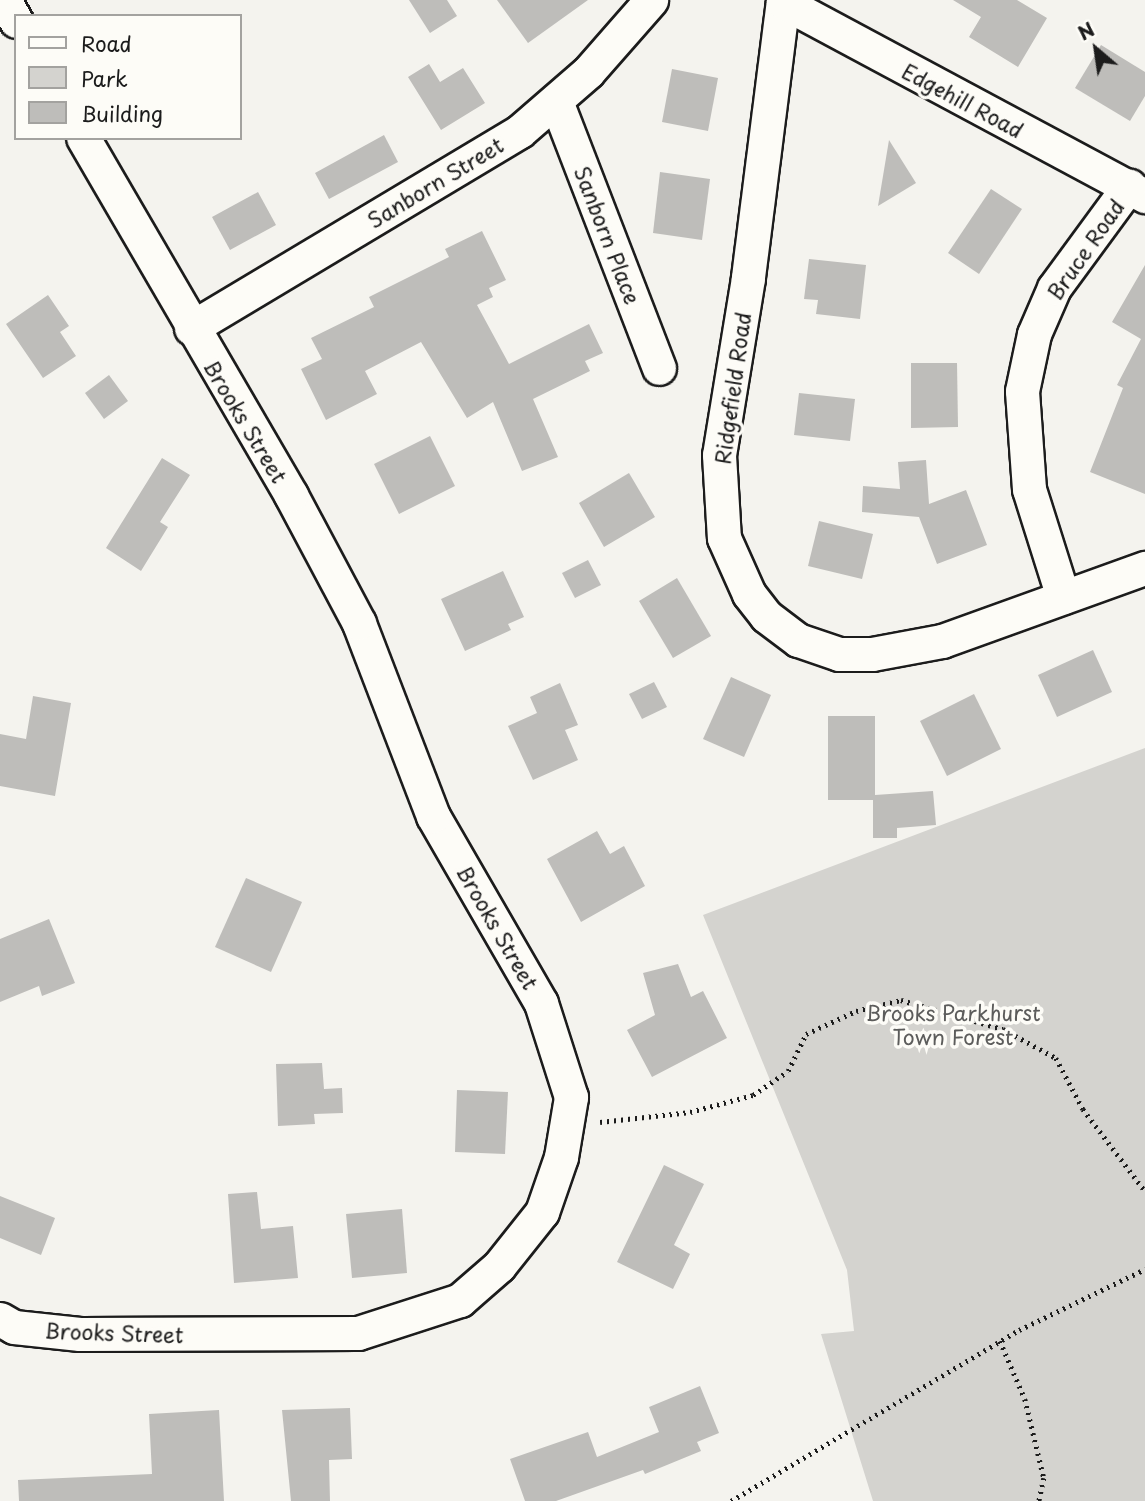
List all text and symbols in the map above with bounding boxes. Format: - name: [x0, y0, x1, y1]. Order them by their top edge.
- legend: [14, 14, 242, 140]
- north arrow: [1061, 14, 1131, 84]
- text: N: [1072, 15, 1099, 47]
- text: Road: [81, 27, 132, 59]
- street label: Edgehill Road: [898, 57, 1028, 143]
- text: Park: [81, 62, 128, 94]
- text: Building: [81, 97, 163, 129]
- street label: Sanborn Street: [362, 132, 508, 232]
- street label: Sanborn Place: [570, 163, 646, 307]
- street label: Bruce Road: [1041, 194, 1129, 304]
- street label: Ridgefield Road: [709, 310, 755, 466]
- street label: Brooks Street: [199, 354, 293, 488]
- street label: Brooks Street: [452, 860, 544, 994]
- park label: Brooks Parkhurst Town Forest: [864, 999, 1042, 1049]
- street label: Brooks Street: [43, 1317, 185, 1347]

